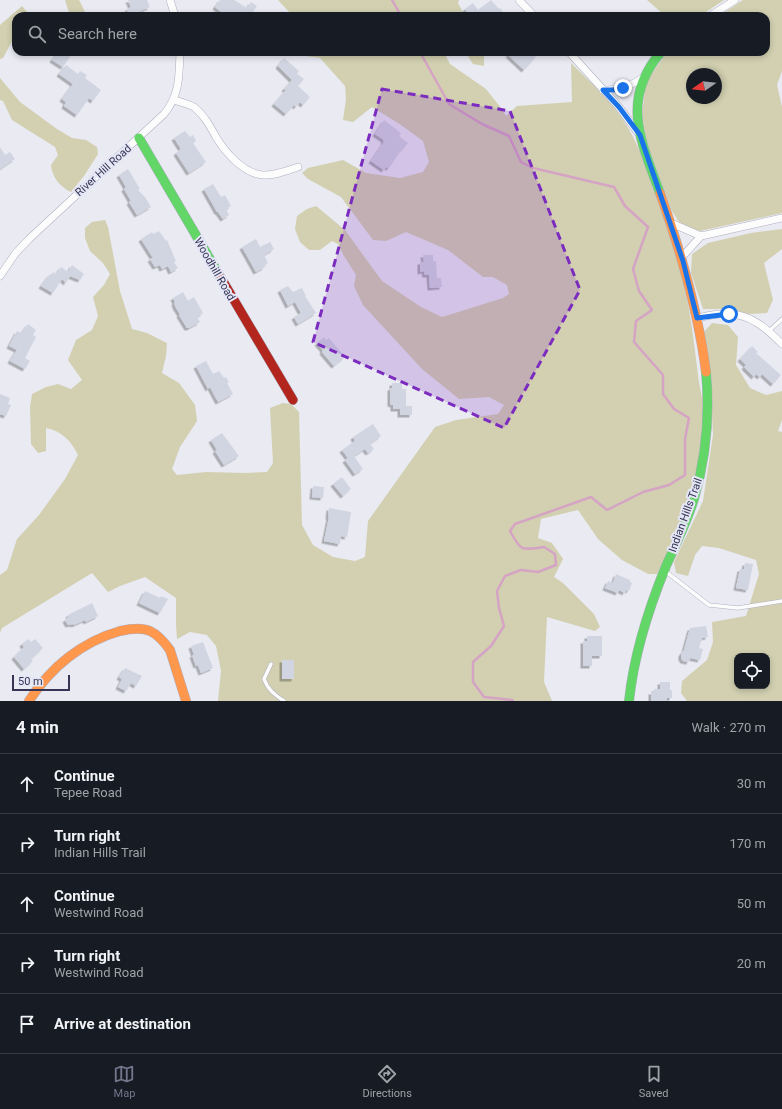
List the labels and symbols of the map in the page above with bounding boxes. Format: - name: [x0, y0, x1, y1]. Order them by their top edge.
- north arrow: [686, 68, 722, 104]
- route end: [614, 79, 632, 97]
- street label: River Hill Road: [73, 142, 134, 199]
- street label: Woodhill Road: [191, 236, 238, 303]
- route start: [720, 305, 738, 323]
- street label: Indian Hills Trail: [666, 476, 705, 554]
- scale bar: [12, 673, 70, 692]

